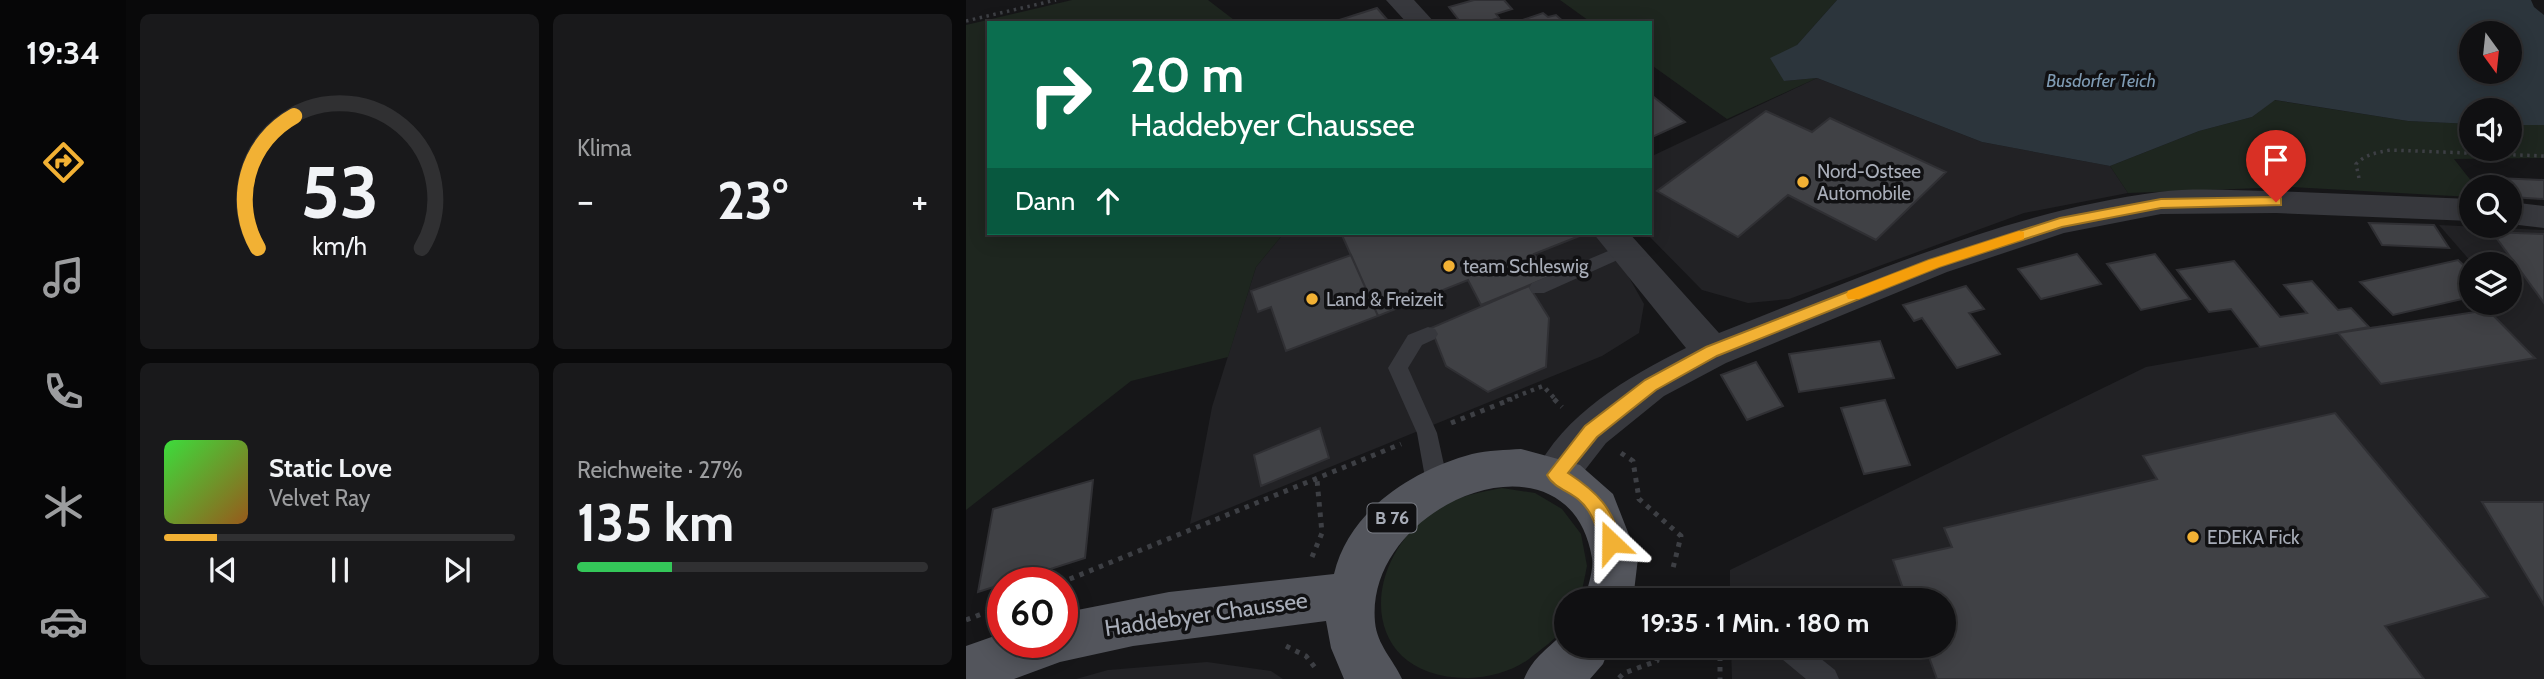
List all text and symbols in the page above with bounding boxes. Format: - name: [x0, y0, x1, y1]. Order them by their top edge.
- north arrow: [2459, 21, 2522, 84]
- map controls: [2459, 21, 2522, 315]
- text: 19:34: [26, 33, 100, 72]
- text: 20 m: [1130, 45, 1244, 104]
- icon: right: [1015, 49, 1106, 140]
- water label: Busdorfer Teich: [2046, 70, 2156, 92]
- button: sound: [2459, 98, 2522, 161]
- text: Haddebyer Chaussee: [1130, 105, 1415, 144]
- pin: [2246, 130, 2306, 202]
- text: Klima: [577, 134, 632, 162]
- icon: directions: [39, 138, 88, 187]
- icon: arrive: [2257, 141, 2295, 179]
- text: 53: [300, 148, 379, 236]
- place label: Nord-Ostsee Automobile: [1817, 160, 1921, 205]
- text: 23°: [717, 169, 788, 232]
- marker: Nord-Ostsee Automobile: [1795, 174, 1811, 190]
- button: search: [2459, 175, 2522, 238]
- text: −: [577, 177, 594, 224]
- text: +: [911, 177, 928, 224]
- icon: ahead: [1089, 182, 1127, 220]
- text: Dann: [1015, 185, 1075, 217]
- text: km/h: [312, 230, 367, 260]
- button: layers: [2459, 252, 2522, 315]
- icon: music: [39, 253, 88, 302]
- place label: team Schleswig: [1463, 255, 1589, 278]
- marker: team Schleswig: [1441, 258, 1457, 274]
- place label: Land & Freizeit: [1326, 288, 1444, 311]
- marker: Land & Freizeit: [1304, 291, 1320, 307]
- icon: phone: [39, 367, 88, 416]
- text: Static Love: [269, 452, 392, 484]
- text: Reichweite · 27%: [577, 456, 743, 484]
- icon: climate: [39, 482, 88, 531]
- text: Velvet Ray: [269, 484, 370, 512]
- text: 135 km: [577, 491, 734, 554]
- road number: B 76: [1368, 504, 1416, 532]
- position arrow: [1574, 505, 1648, 579]
- place label: EDEKA Fick: [2207, 526, 2300, 549]
- marker: EDEKA Fick: [2185, 529, 2201, 545]
- icon: previous: [204, 551, 242, 589]
- icon: pause: [321, 551, 359, 589]
- icon: next: [438, 551, 476, 589]
- speed limit sign: 60: [987, 567, 1078, 658]
- street label: Haddebyer Chaussee: [1103, 586, 1310, 642]
- icon: car: [39, 597, 88, 646]
- text: 19:35 · 1 Min. · 180 m: [1641, 607, 1869, 639]

